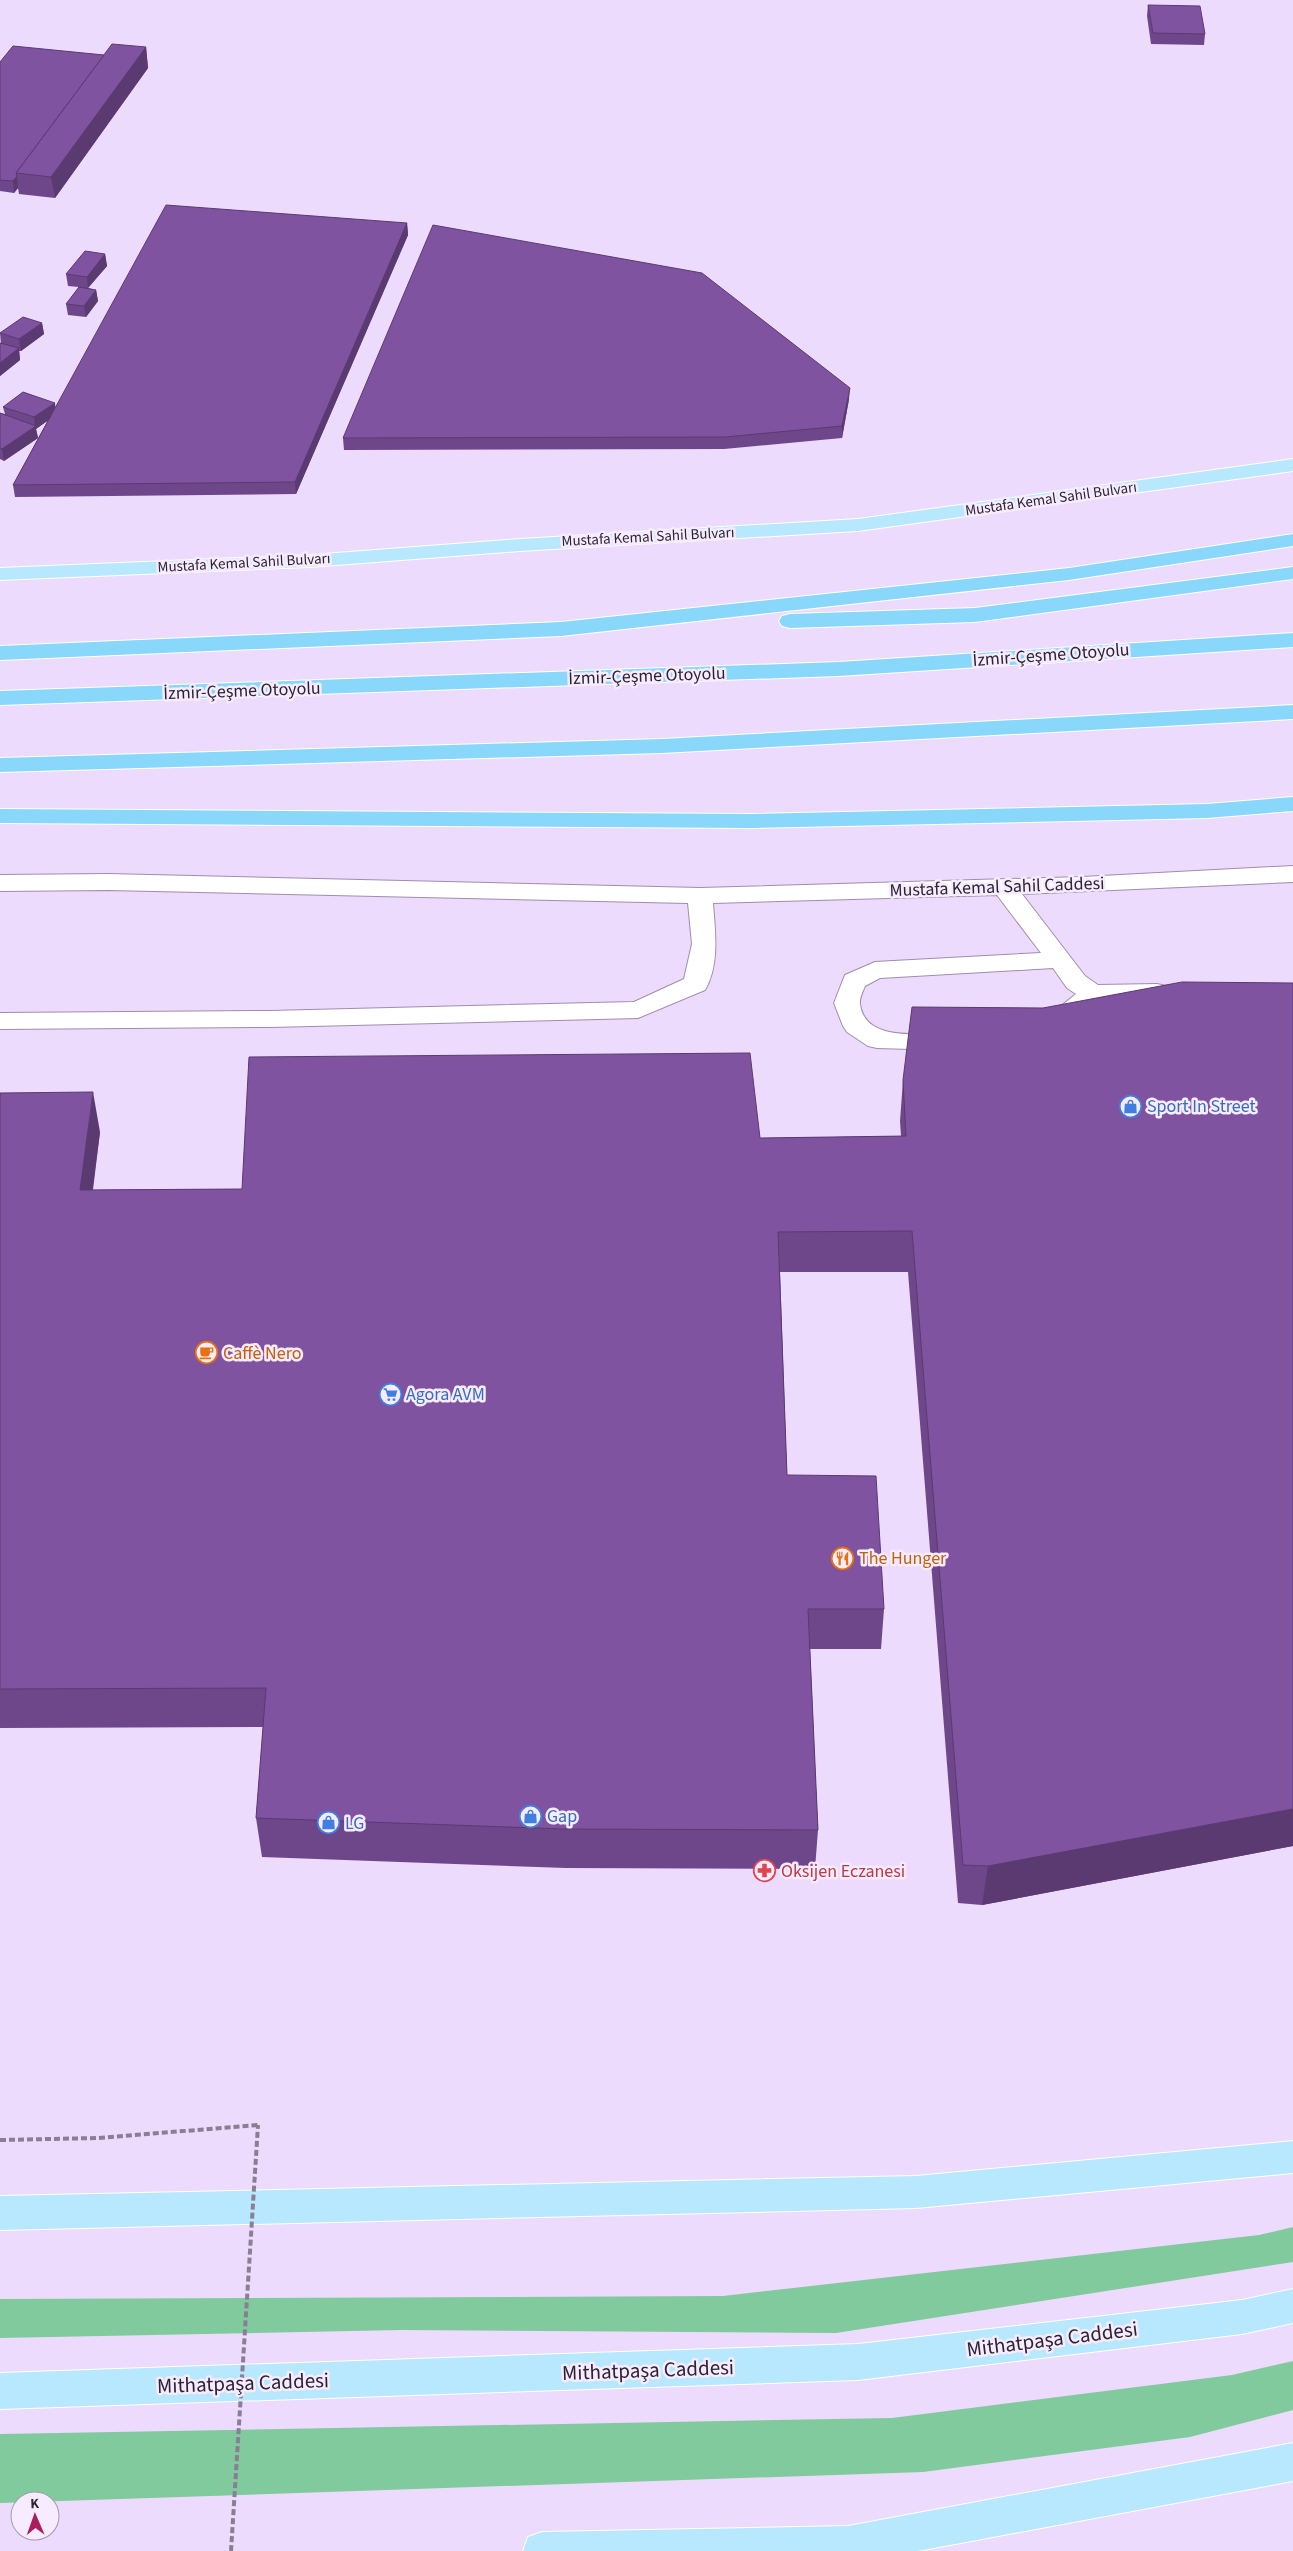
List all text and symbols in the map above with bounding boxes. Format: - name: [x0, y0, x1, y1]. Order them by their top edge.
- street label: Mustafa Kemal Sahil Bulvarı: [964, 477, 1138, 521]
- street label: Mustafa Kemal Sahil Bulvarı: [561, 522, 735, 552]
- street label: Mustafa Kemal Sahil Bulvarı: [157, 548, 331, 578]
- street label: İzmir-Çeşme Otoyolu: [972, 637, 1130, 673]
- street label: İzmir-Çeşme Otoyolu: [568, 661, 726, 691]
- street label: İzmir-Çeşme Otoyolu: [163, 676, 321, 706]
- street label: Mustafa Kemal Sahil Caddesi: [889, 871, 1105, 903]
- shop icon: Sport In Street: [1119, 1094, 1143, 1118]
- place label: Sport In Street: [1147, 1094, 1256, 1119]
- cafe icon: Caffè Nero: [195, 1341, 219, 1365]
- place label: Caffè Nero: [223, 1341, 301, 1366]
- supermarket icon: Agora AVM: [378, 1382, 402, 1406]
- place label: Agora AVM: [406, 1382, 485, 1407]
- restaurant icon: The Hunger: [831, 1546, 855, 1570]
- place label: The Hunger: [859, 1546, 947, 1571]
- shop icon: Gap: [519, 1804, 543, 1828]
- place label: Gap: [547, 1804, 577, 1829]
- shop icon: LG: [317, 1811, 341, 1835]
- place label: LG: [345, 1811, 364, 1836]
- pharmacy icon: Oksijen Eczanesi: [753, 1859, 777, 1883]
- place label: Oksijen Eczanesi: [781, 1859, 905, 1884]
- street label: Mithatpaşa Caddesi: [965, 2314, 1139, 2364]
- street label: Mithatpaşa Caddesi: [561, 2352, 735, 2388]
- street label: Mithatpaşa Caddesi: [156, 2365, 330, 2401]
- north arrow: [10, 2491, 60, 2541]
- text: K: [30, 2494, 40, 2514]

